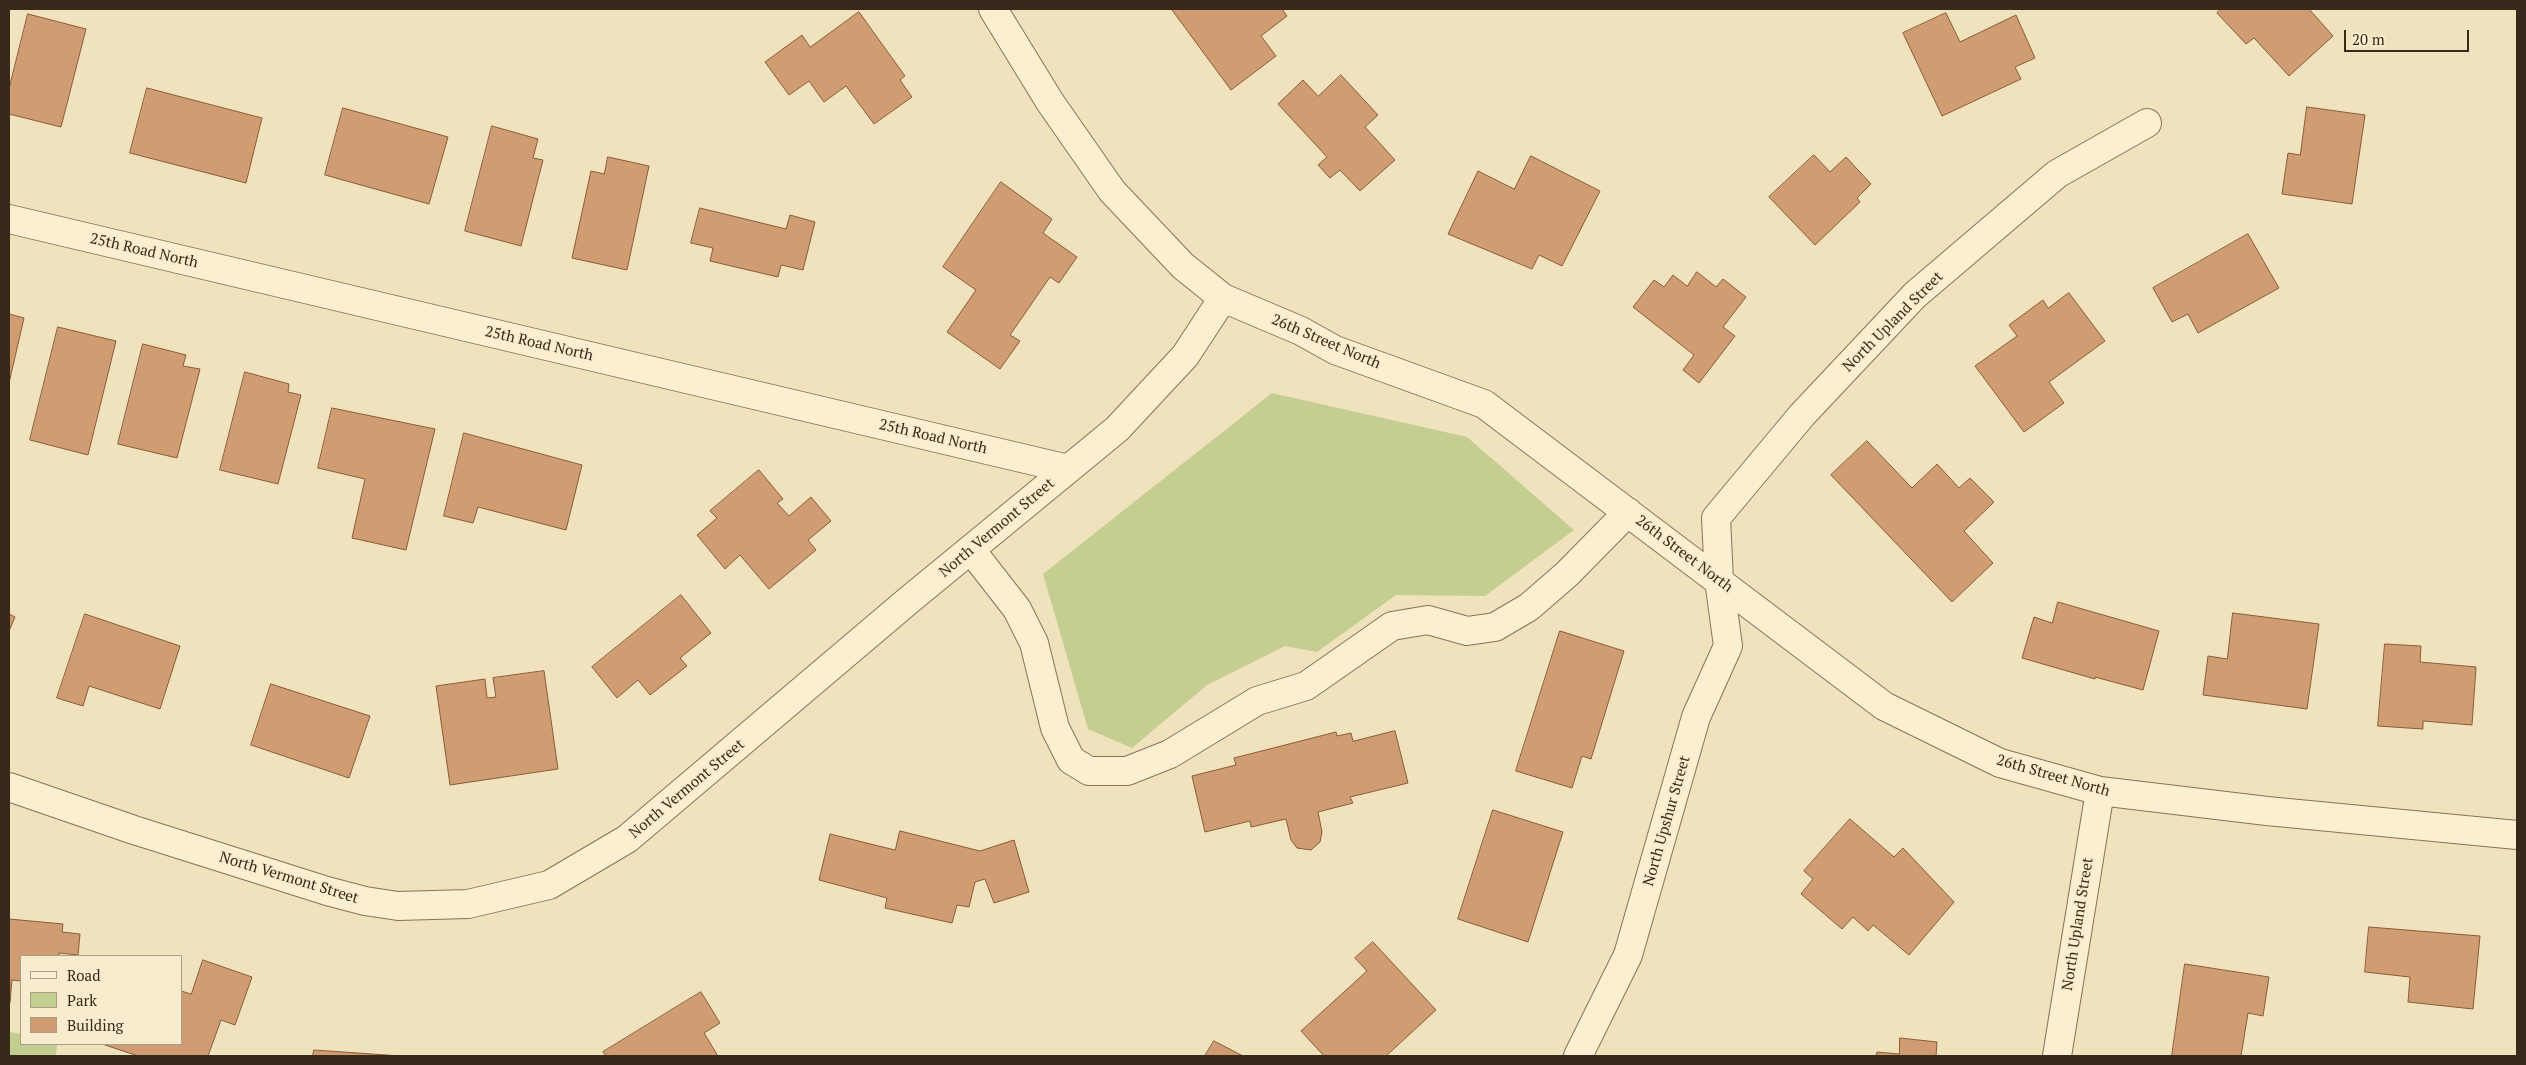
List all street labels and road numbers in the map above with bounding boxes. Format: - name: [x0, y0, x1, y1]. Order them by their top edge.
- street label: 25th Road North: [88, 230, 200, 272]
- street label: North Upland Street: [1839, 268, 1947, 376]
- street label: 26th Street North: [1269, 311, 1383, 373]
- street label: 25th Road North: [483, 323, 595, 365]
- street label: 25th Road North: [877, 416, 989, 458]
- street label: North Vermont Street: [936, 475, 1058, 581]
- street label: 26th Street North: [1632, 512, 1736, 596]
- street label: North Vermont Street: [626, 736, 748, 842]
- street label: 26th Street North: [1994, 751, 2112, 801]
- street label: North Upshur Street: [1640, 754, 1694, 888]
- street label: North Vermont Street: [217, 848, 361, 908]
- street label: North Upland Street: [2059, 856, 2097, 992]

